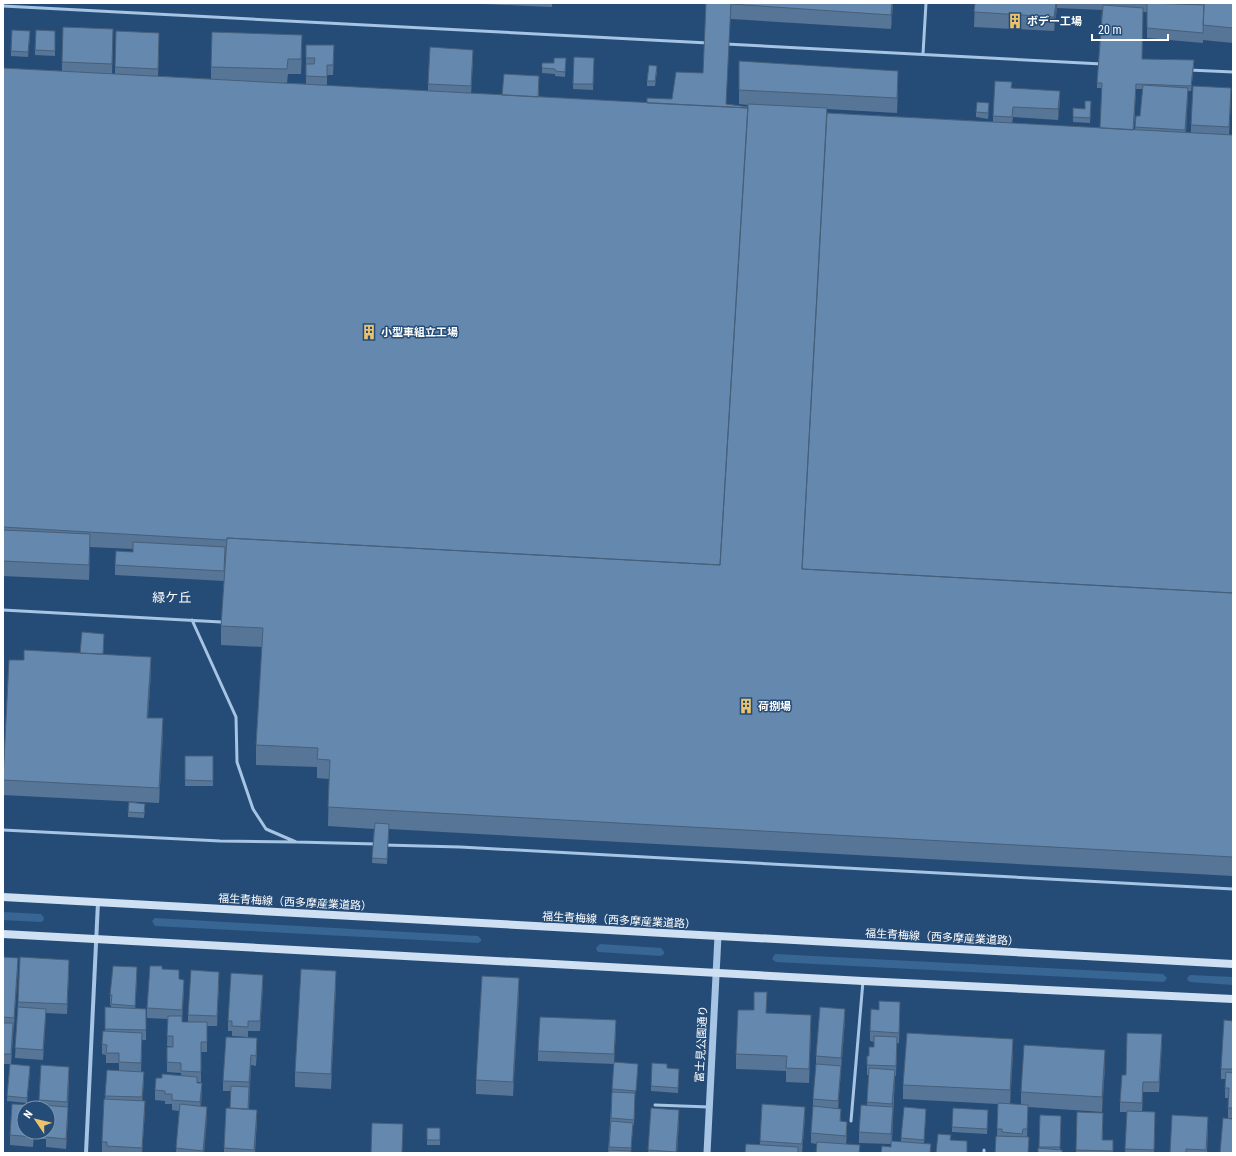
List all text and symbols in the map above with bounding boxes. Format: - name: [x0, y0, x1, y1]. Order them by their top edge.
- building icon: ボデー工場: [1006, 12, 1024, 30]
- place label: ボデー工場: [1027, 15, 1082, 28]
- scale bar: [1092, 16, 1168, 42]
- text: 20 m: [1098, 23, 1122, 37]
- building icon: 小型車組立工場: [360, 323, 378, 341]
- place label: 小型車組立工場: [381, 326, 458, 339]
- district label: 緑ケ丘: [152, 590, 192, 605]
- building icon: 荷捌場: [737, 697, 755, 715]
- place label: 荷捌場: [758, 700, 791, 713]
- street label: 福生青梅線（西多摩産業道路）: [218, 892, 372, 913]
- street label: 福生青梅線（西多摩産業道路）: [542, 910, 696, 931]
- street label: 福生青梅線（西多摩産業道路）: [865, 927, 1019, 948]
- street label: 富士見公園通り: [693, 1005, 710, 1083]
- north arrow: [16, 1100, 56, 1140]
- text: N: [21, 1108, 36, 1121]

